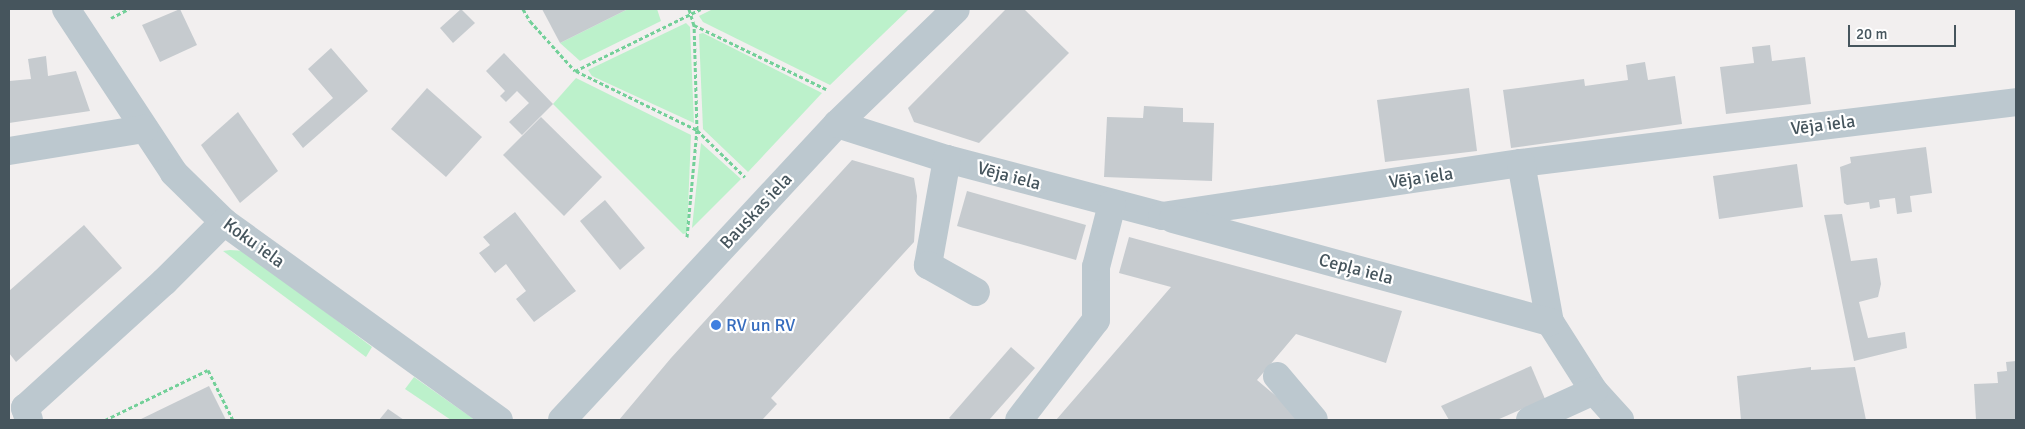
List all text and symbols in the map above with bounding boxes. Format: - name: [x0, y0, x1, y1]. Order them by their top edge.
- scale bar: [1850, 15, 1958, 47]
- text: 20 m: [1856, 25, 1887, 43]
- street label: Vēja iela: [1789, 110, 1857, 140]
- street label: Vēja iela: [975, 157, 1043, 195]
- street label: Vēja iela: [1387, 163, 1455, 193]
- street label: Bauskas iela: [715, 169, 797, 253]
- street label: Koku iela: [219, 214, 289, 272]
- street label: Cepļa iela: [1316, 249, 1396, 289]
- place label: RV un RV: [726, 314, 795, 336]
- marker: RV un RV: [710, 319, 722, 331]

